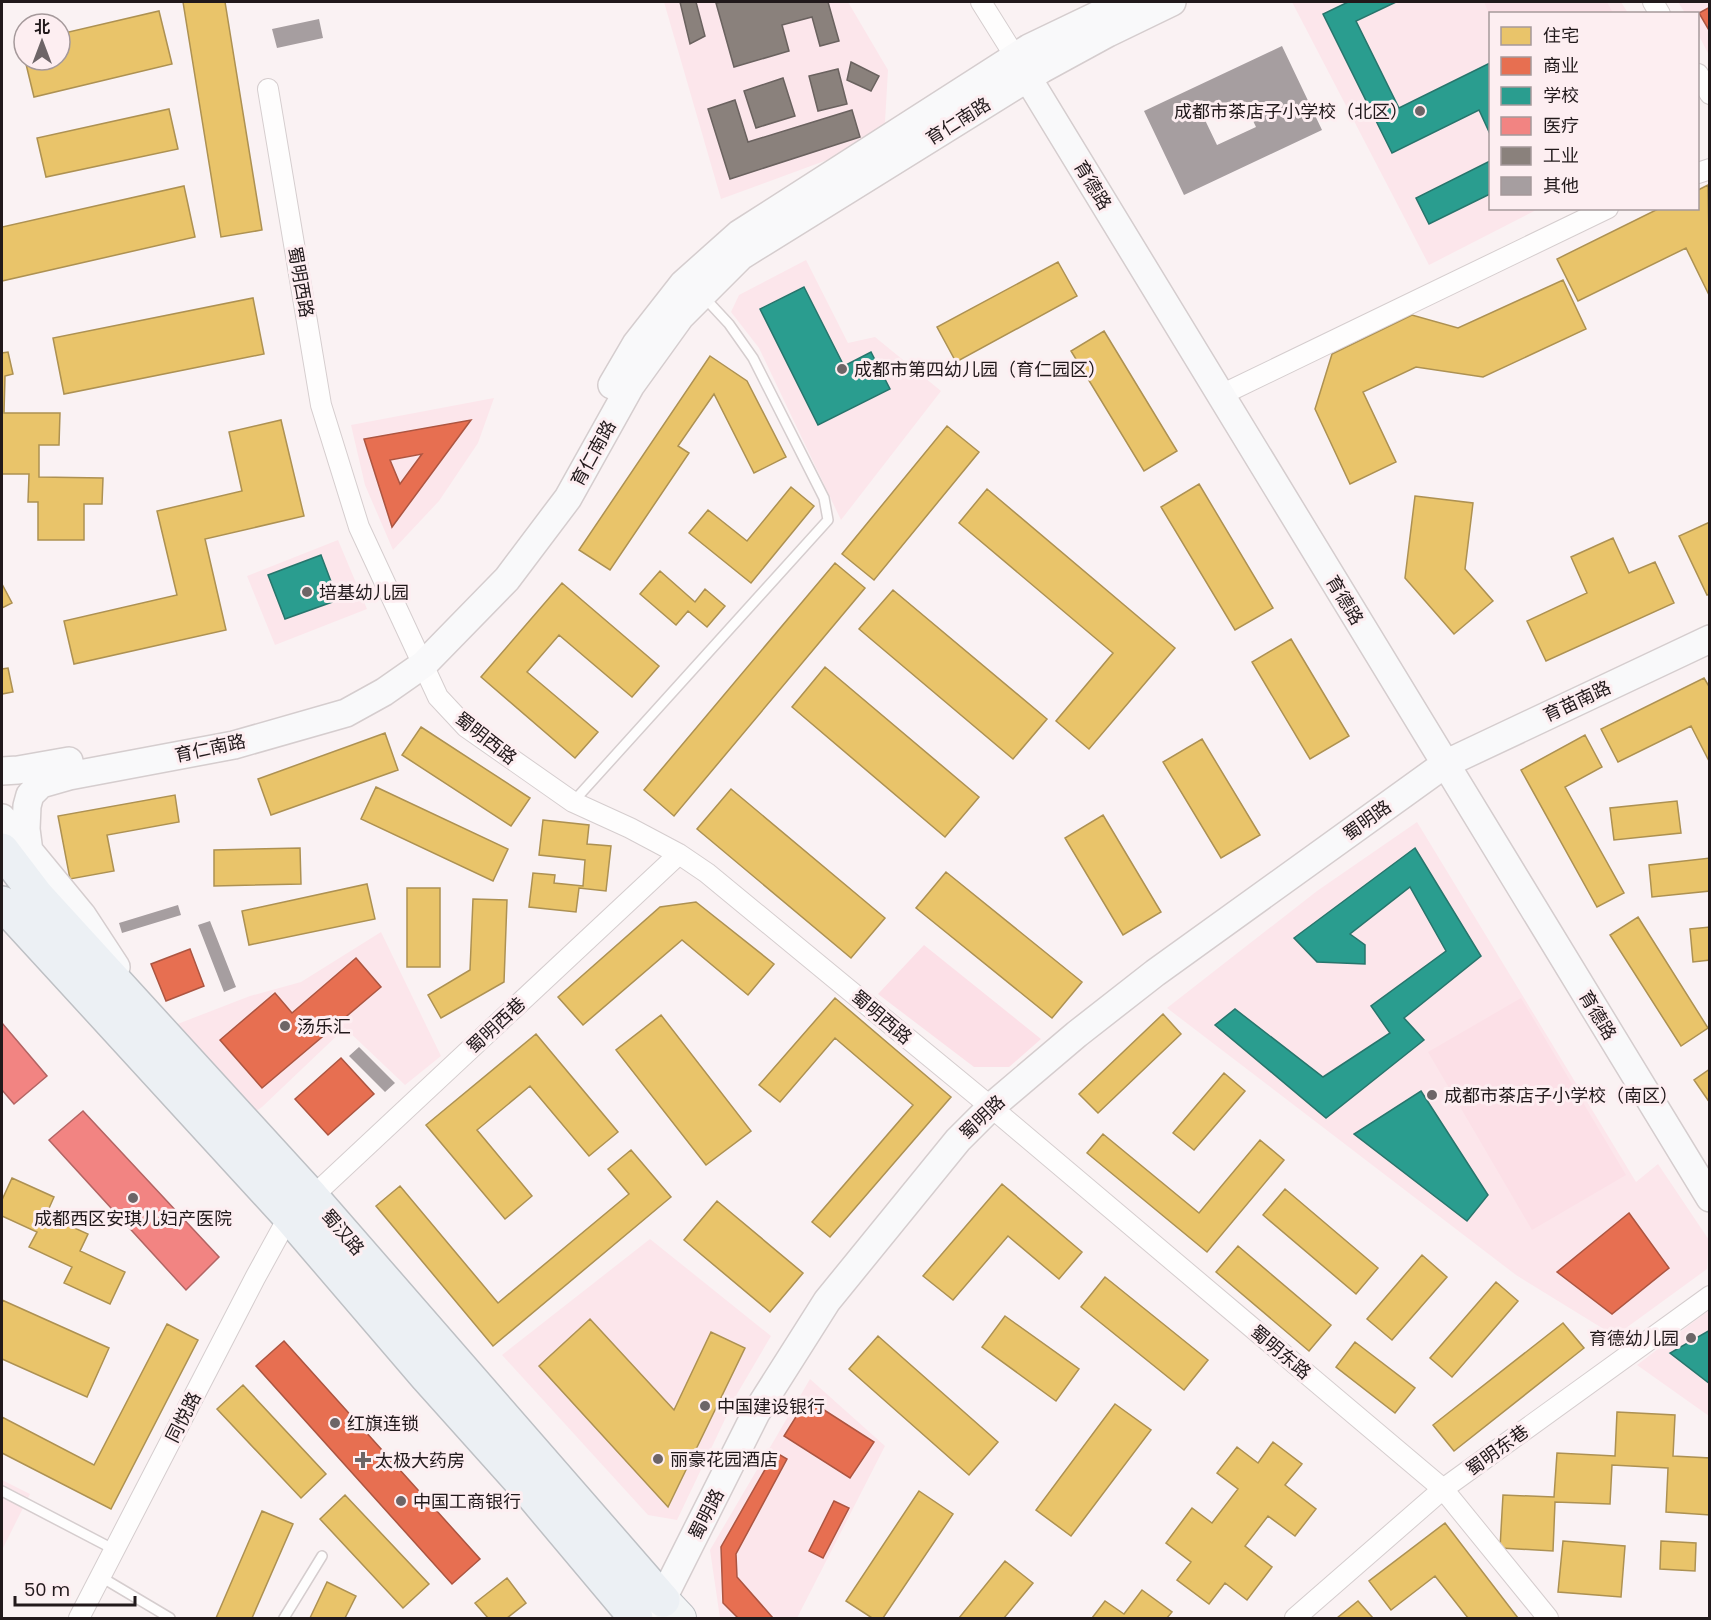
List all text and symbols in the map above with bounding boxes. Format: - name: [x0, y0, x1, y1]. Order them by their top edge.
- north arrow: [12, 12, 72, 72]
- legend: [1489, 12, 1699, 210]
- text: 北: [34, 16, 50, 39]
- text: 住宅: [1543, 23, 1579, 48]
- text: 商业: [1543, 53, 1579, 78]
- text: 学校: [1543, 83, 1579, 108]
- street label: 育仁南路: [921, 91, 995, 151]
- place label: 成都市茶店子小学校（北区）: [1174, 99, 1408, 124]
- marker: 成都市茶店子小学校（北区）: [1413, 104, 1427, 118]
- text: 医疗: [1543, 113, 1579, 138]
- text: 工业: [1543, 143, 1579, 168]
- street label: 育德路: [1068, 155, 1118, 215]
- text: 其他: [1543, 173, 1579, 198]
- street label: 蜀明西路: [282, 244, 320, 320]
- place label: 成都市第四幼儿园（育仁园区）: [854, 357, 1106, 382]
- marker: 成都市第四幼儿园（育仁园区）: [835, 362, 849, 376]
- street label: 育仁南路: [565, 415, 621, 491]
- street label: 育德路: [1320, 570, 1370, 630]
- place label: 培基幼儿园: [319, 580, 409, 605]
- marker: 培基幼儿园: [300, 585, 314, 599]
- street label: 育苗南路: [1539, 674, 1615, 728]
- street label: 蜀明西路: [450, 706, 522, 770]
- street label: 育仁南路: [172, 728, 248, 768]
- street label: 蜀明路: [1338, 794, 1396, 846]
- street label: 蜀明西路: [846, 984, 918, 1050]
- street label: 育德路: [1573, 985, 1623, 1045]
- street label: 蜀明西巷: [461, 991, 531, 1059]
- place label: 汤乐汇: [297, 1014, 351, 1039]
- marker: 汤乐汇: [278, 1019, 292, 1033]
- place label: 成都市茶店子小学校（南区）: [1444, 1083, 1678, 1108]
- marker: 成都市茶店子小学校（南区）: [1425, 1088, 1439, 1102]
- street label: 蜀明路: [954, 1089, 1010, 1145]
- marker: 成都西区安琪儿妇产医院: [126, 1191, 140, 1205]
- street label: 蜀汉路: [316, 1203, 370, 1261]
- place label: 成都西区安琪儿妇产医院: [34, 1206, 232, 1231]
- street label: 蜀明东路: [1245, 1319, 1317, 1385]
- place label: 育德幼儿园: [1589, 1326, 1679, 1351]
- marker: 育德幼儿园: [1684, 1331, 1698, 1345]
- street label: 同悦路: [160, 1387, 206, 1447]
- place label: 中国建设银行: [717, 1394, 825, 1419]
- marker: 中国建设银行: [698, 1399, 712, 1413]
- place label: 红旗连锁: [347, 1411, 419, 1436]
- marker: 红旗连锁: [328, 1416, 342, 1430]
- street label: 蜀明东巷: [1461, 1419, 1533, 1481]
- place label: 丽豪花园酒店: [670, 1447, 778, 1472]
- place label: 太极大药房: [375, 1448, 465, 1473]
- marker: 丽豪花园酒店: [651, 1452, 665, 1466]
- marker: 太极大药房: [356, 1453, 370, 1467]
- street label: 蜀明路: [683, 1484, 729, 1544]
- place label: 中国工商银行: [413, 1489, 521, 1514]
- marker: 中国工商银行: [394, 1494, 408, 1508]
- scale bar: [15, 1569, 135, 1607]
- text: 50 m: [24, 1577, 70, 1602]

